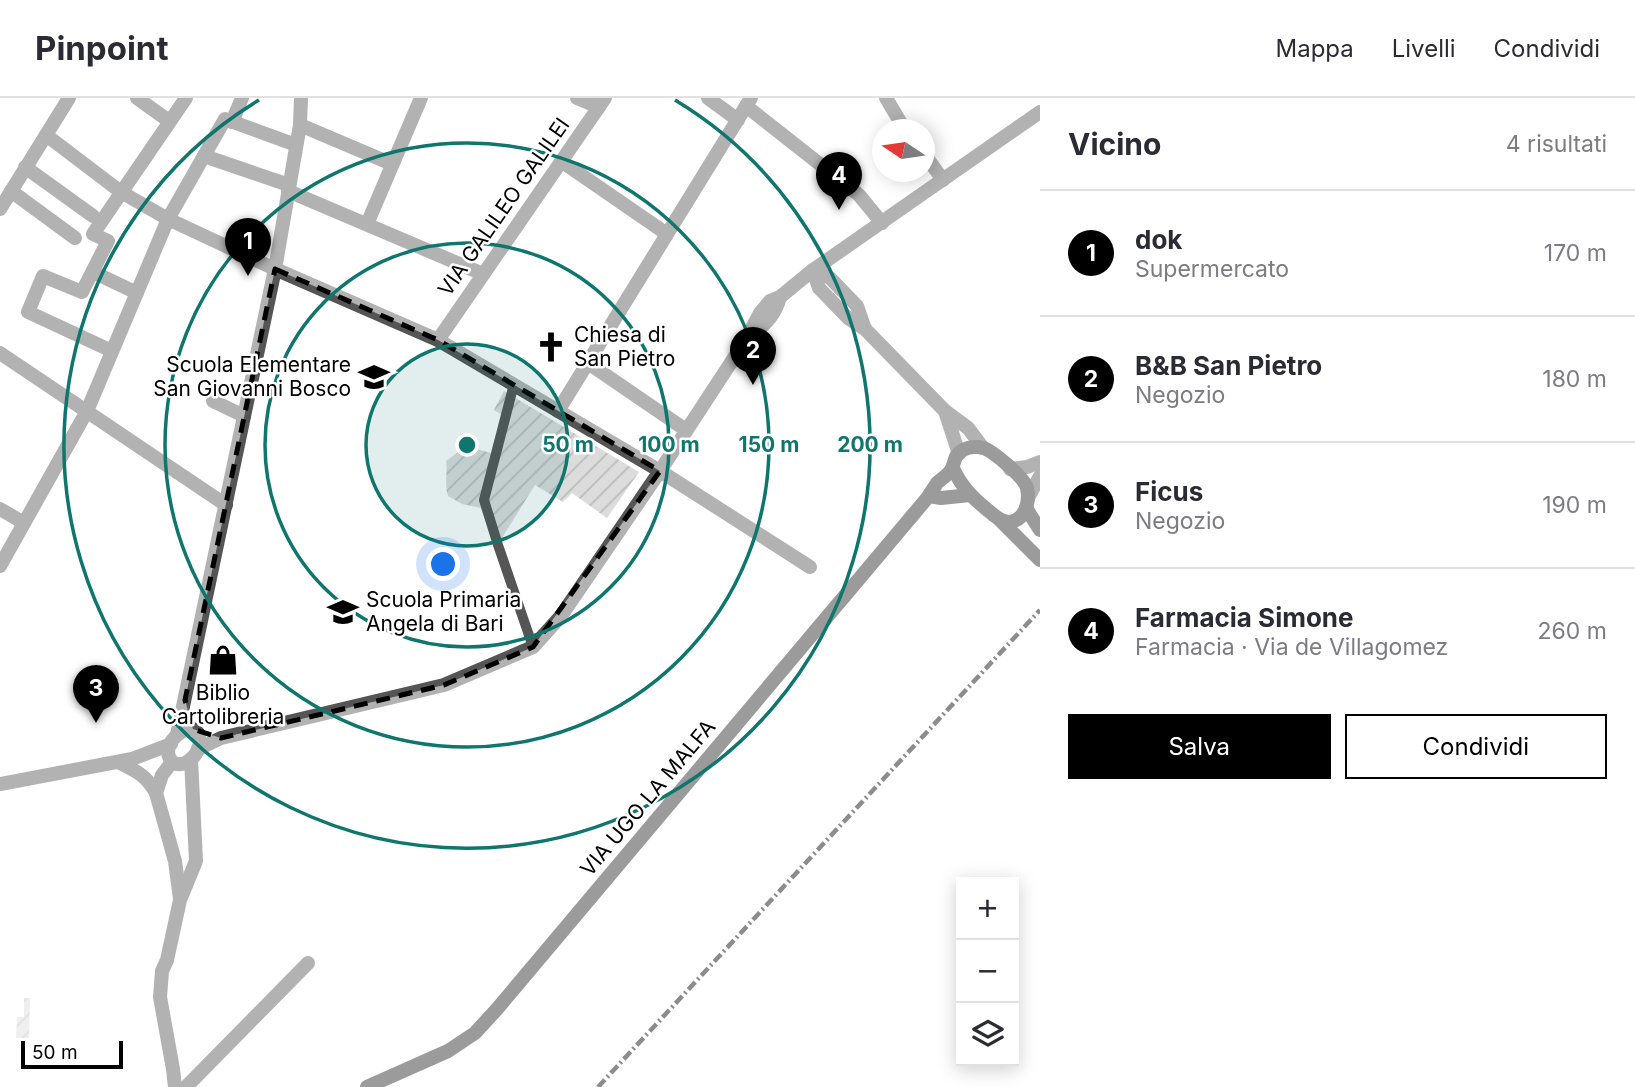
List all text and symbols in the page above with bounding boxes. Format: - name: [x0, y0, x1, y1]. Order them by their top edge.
- text: Pinpoint: [35, 28, 168, 68]
- text: Mappa: [1275, 34, 1354, 63]
- text: Livelli: [1392, 34, 1456, 63]
- text: Condividi: [1494, 34, 1600, 63]
- street label: VIA GALILEO GALILEI: [433, 113, 574, 301]
- north arrow: [872, 119, 935, 182]
- text: Vicino: [1068, 126, 1161, 162]
- text: 4 risultati: [1506, 130, 1607, 158]
- pin: 4: [816, 152, 862, 210]
- pin: 1: [225, 218, 271, 276]
- text: dok: [1135, 224, 1182, 255]
- text: 1: [1086, 239, 1096, 267]
- text: 170 m: [1544, 239, 1607, 267]
- text: Supermercato: [1135, 255, 1289, 283]
- place label: Chiesa di San Pietro: [574, 322, 675, 371]
- pin: 2: [730, 327, 776, 385]
- church icon: Chiesa di San Pietro: [534, 330, 568, 364]
- text: B&B San Pietro: [1135, 350, 1322, 381]
- place label: Scuola Elementare San Giovanni Bosco: [153, 352, 351, 401]
- school or university icon: Scuola Elementare San Giovanni Bosco: [357, 360, 391, 394]
- text: 2: [1084, 365, 1098, 393]
- text: 180 m: [1542, 365, 1607, 393]
- text: Negozio: [1135, 381, 1225, 409]
- text: 50 m: [542, 432, 594, 457]
- text: 100 m: [638, 432, 700, 457]
- text: 150 m: [739, 432, 799, 457]
- text: 200 m: [837, 432, 903, 457]
- centre of rings: [455, 433, 479, 457]
- text: Ficus: [1135, 476, 1203, 507]
- text: 3: [1084, 491, 1098, 519]
- text: 190 m: [1542, 491, 1607, 519]
- text: Negozio: [1135, 507, 1225, 535]
- your location: [426, 547, 460, 581]
- place label: Scuola Primaria Angela di Bari: [366, 587, 521, 636]
- school or university icon: Scuola Primaria Angela di Bari: [326, 595, 360, 629]
- text: Farmacia Simone: [1135, 602, 1354, 633]
- text: 4: [1083, 617, 1099, 645]
- text: 260 m: [1538, 617, 1607, 645]
- text: Farmacia · Via de Villagomez: [1135, 633, 1448, 661]
- shop icon: Biblio Cartolibreria: [206, 643, 240, 677]
- pin: 3: [73, 665, 119, 723]
- place label: Biblio Cartolibreria: [162, 680, 284, 729]
- street label: VIA UGO LA MALFA: [575, 714, 720, 881]
- button: Salva: [1068, 714, 1331, 779]
- button: Condividi: [1345, 714, 1607, 779]
- map controls: [956, 877, 1019, 1066]
- button: +: [956, 877, 1019, 940]
- button: −: [956, 940, 1019, 1003]
- button: layers: [956, 1003, 1019, 1066]
- scale bar: [21, 1038, 122, 1070]
- text: 50 m: [32, 1041, 78, 1064]

